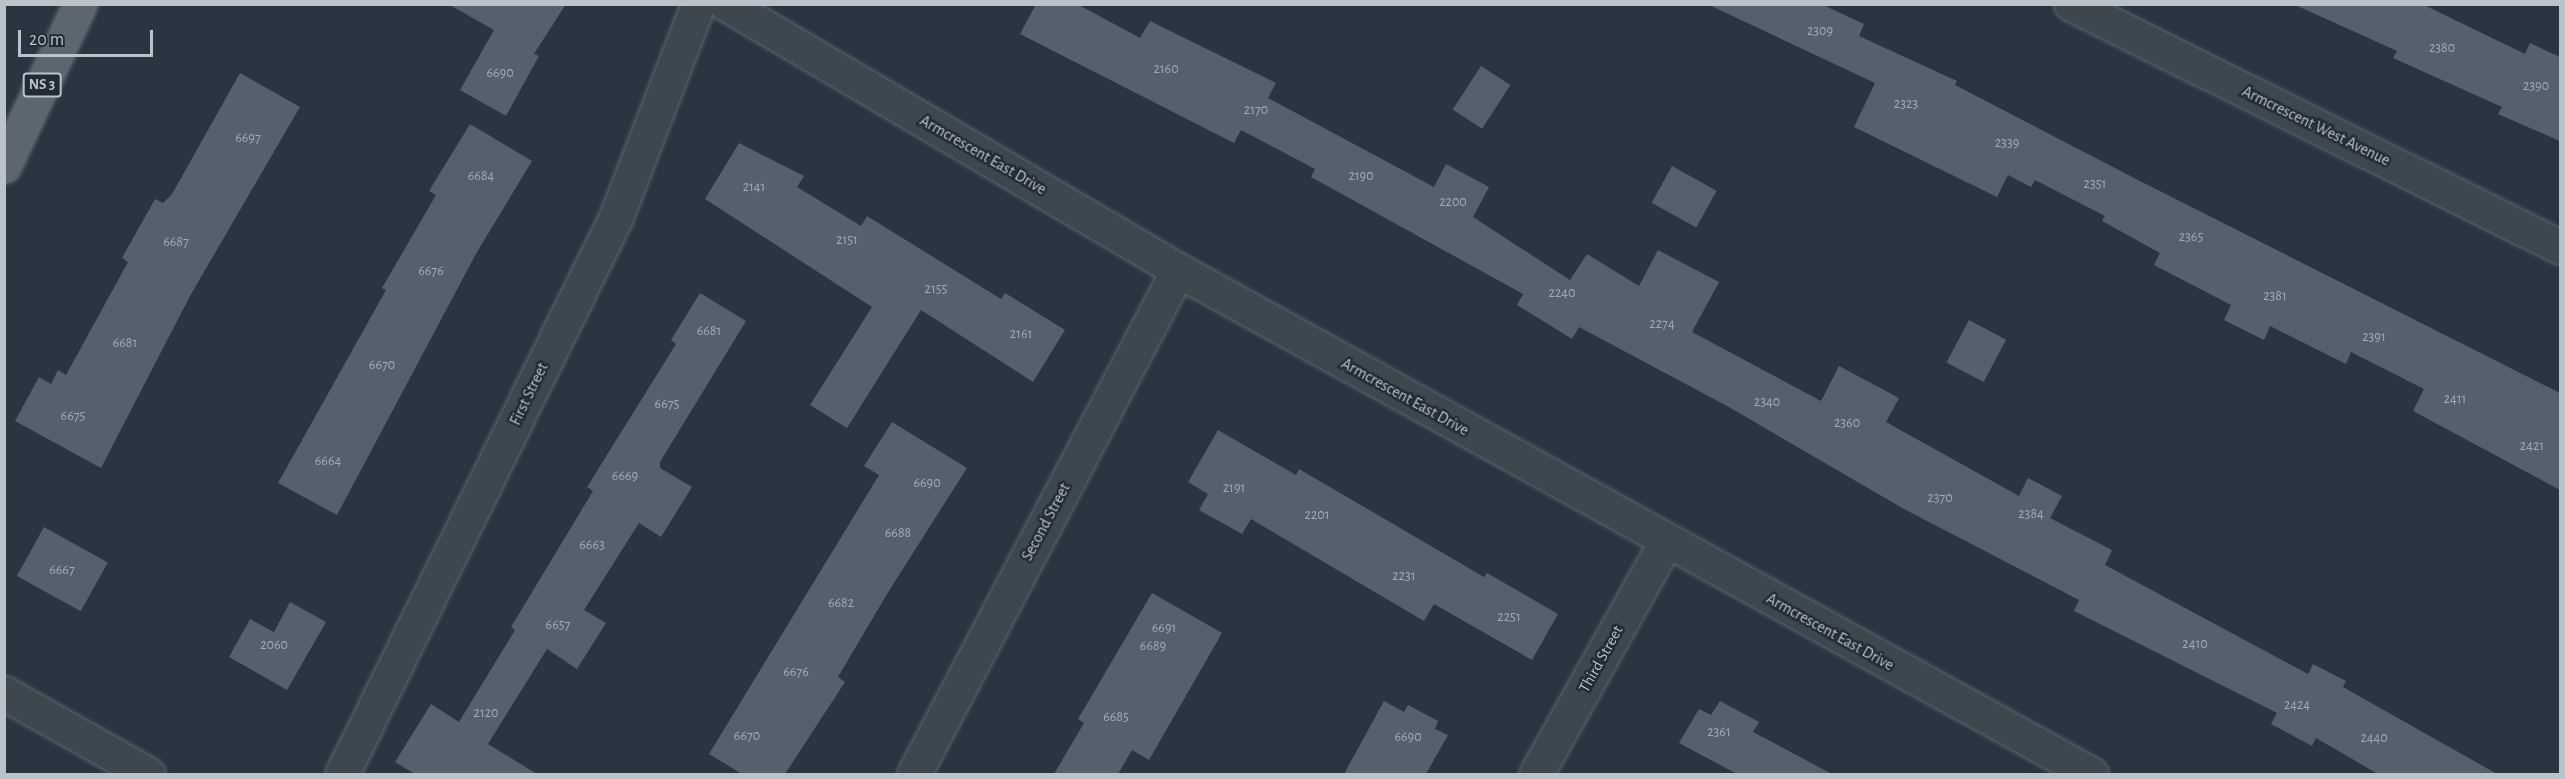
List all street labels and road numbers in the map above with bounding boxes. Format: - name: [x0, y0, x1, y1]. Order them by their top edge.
- road number: NS 3: [22, 73, 62, 97]
- street label: Armcrescent West Avenue: [2239, 82, 2393, 170]
- street label: Armcrescent East Drive: [916, 111, 1050, 199]
- street label: Armcrescent East Drive: [1338, 354, 1472, 440]
- street label: First Street: [506, 360, 552, 428]
- street label: Second Street: [1017, 480, 1075, 564]
- street label: Armcrescent East Drive: [1763, 589, 1897, 675]
- street label: Third Street: [1575, 622, 1627, 696]

